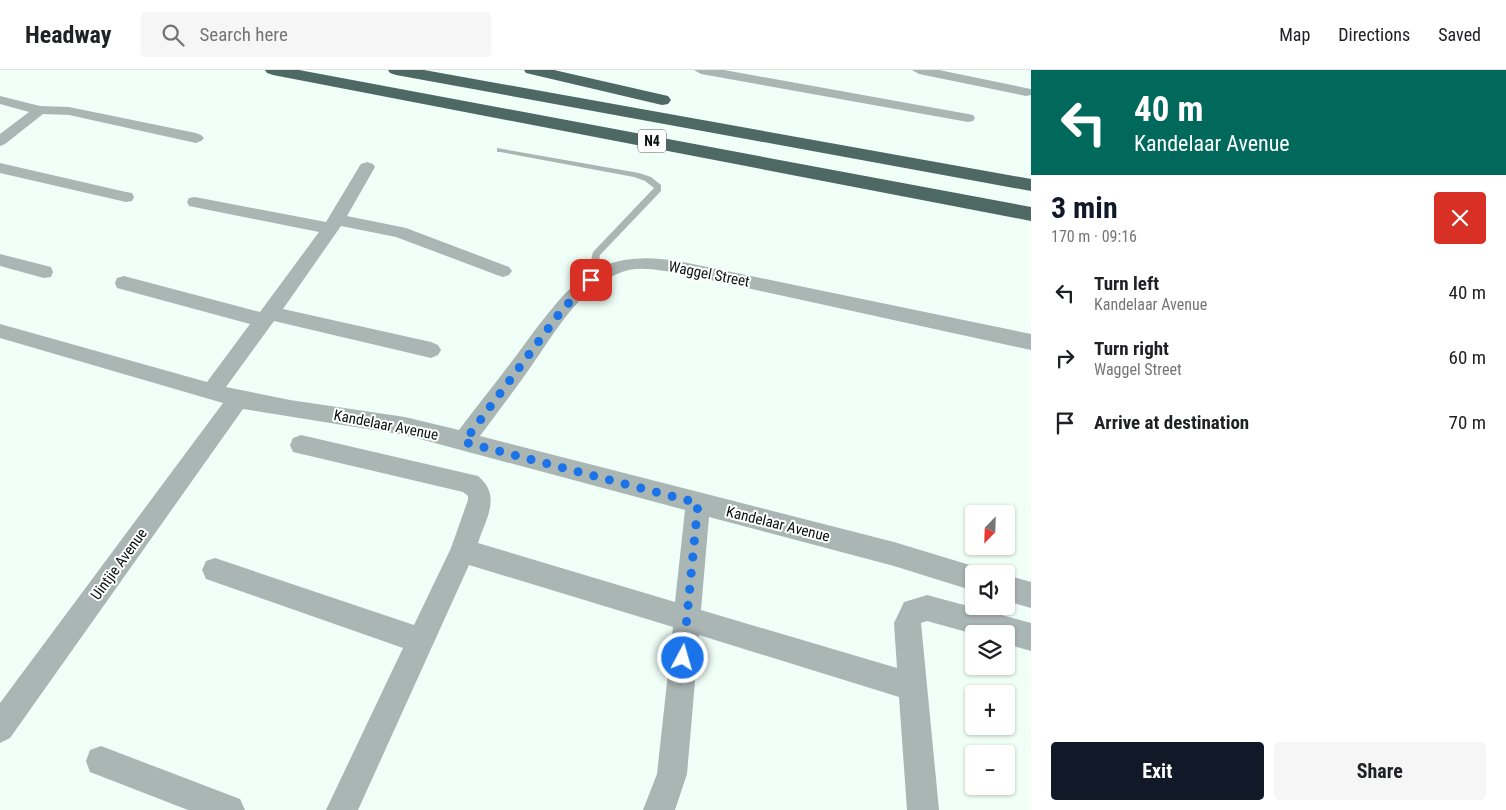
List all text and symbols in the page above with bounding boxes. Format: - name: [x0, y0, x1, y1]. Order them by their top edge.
- search box: [141, 12, 491, 57]
- text: Headway: [25, 21, 111, 49]
- icon: search: [159, 21, 187, 49]
- text: Search here: [199, 23, 288, 46]
- text: Map: [1279, 24, 1310, 45]
- text: Directions: [1338, 24, 1410, 45]
- text: Saved: [1438, 24, 1481, 45]
- text: 40 m: [1134, 89, 1203, 130]
- icon: left: [1051, 90, 1116, 155]
- road number: N4: [638, 129, 666, 152]
- text: Kandelaar Avenue: [1134, 131, 1290, 156]
- text: 3 min: [1051, 190, 1118, 225]
- button: close: [1434, 192, 1486, 244]
- text: 170 m · 09:16: [1051, 227, 1137, 246]
- street label: Waggel Street: [667, 257, 751, 291]
- pin: [570, 259, 612, 301]
- icon: arrive: [577, 266, 605, 294]
- text: Turn left: [1094, 272, 1159, 295]
- icon: left: [1051, 279, 1079, 307]
- text: 40 m: [1449, 281, 1486, 304]
- text: Kandelaar Avenue: [1094, 295, 1207, 314]
- text: Turn right: [1094, 337, 1169, 360]
- icon: right: [1051, 344, 1079, 372]
- text: 60 m: [1449, 346, 1486, 369]
- text: Waggel Street: [1094, 360, 1182, 379]
- street label: Kandelaar Avenue: [332, 406, 440, 444]
- icon: arrive: [1051, 409, 1079, 437]
- text: Arrive at destination: [1094, 411, 1249, 434]
- text: 70 m: [1449, 411, 1486, 434]
- street label: Kandelaar Avenue: [724, 502, 832, 546]
- north arrow: [965, 505, 1015, 555]
- map controls: [965, 505, 1015, 795]
- street label: Uintjie Avenue: [87, 525, 151, 603]
- button: sound: [965, 565, 1015, 615]
- button: layers: [965, 625, 1015, 675]
- position arrow: [656, 631, 708, 683]
- button: +: [965, 685, 1015, 735]
- button: Exit: [1051, 742, 1264, 800]
- button: Share: [1274, 742, 1486, 800]
- button: −: [965, 745, 1015, 795]

